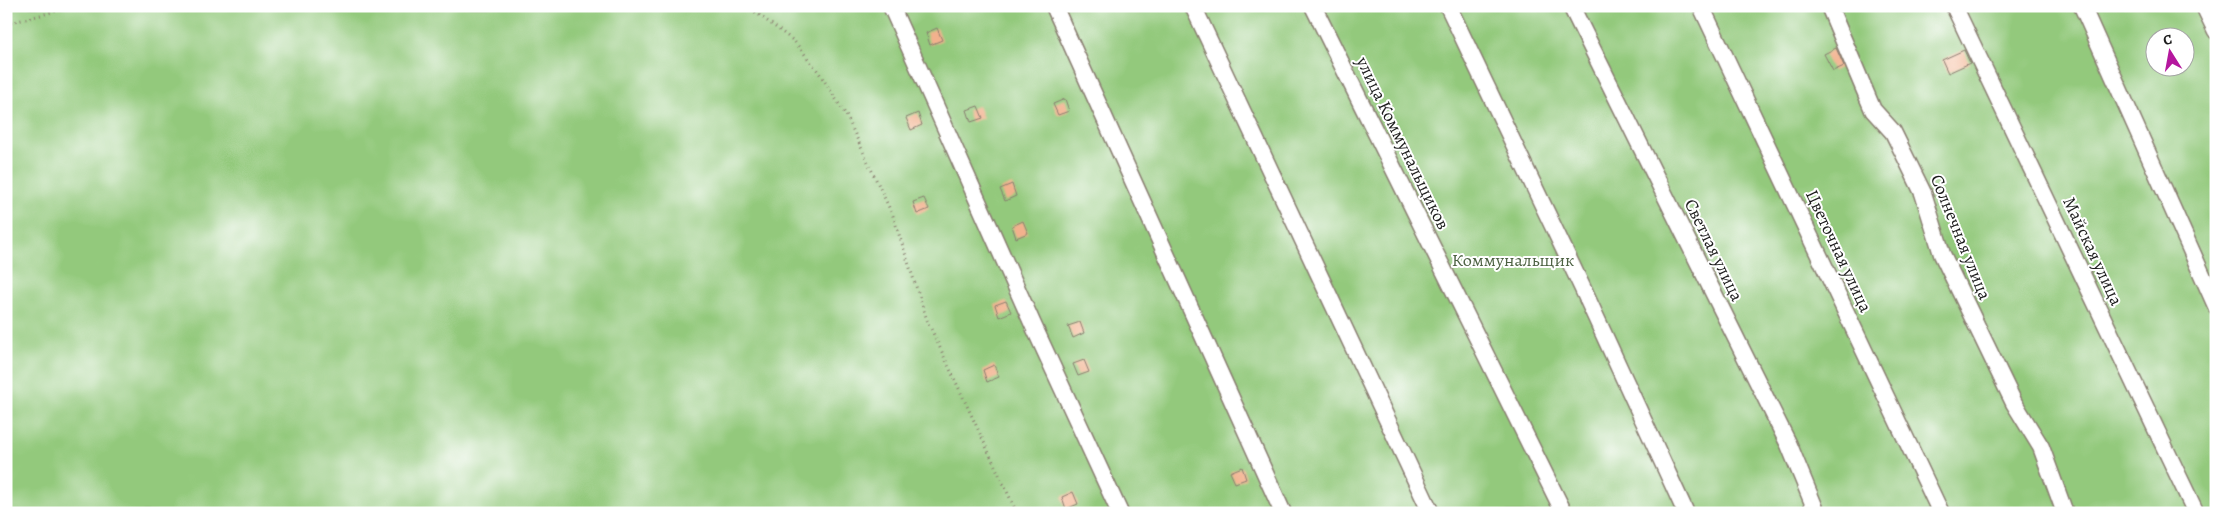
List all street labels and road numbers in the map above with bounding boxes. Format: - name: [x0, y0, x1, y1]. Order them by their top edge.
- street label: улица Коммунальщиков: [1350, 52, 1455, 233]
- street label: Солнечная улица: [1925, 171, 1997, 304]
- street label: Цветочная улица: [1800, 186, 1878, 317]
- street label: Майская улица: [2057, 193, 2129, 310]
- street label: Светлая улица: [1679, 195, 1749, 306]

